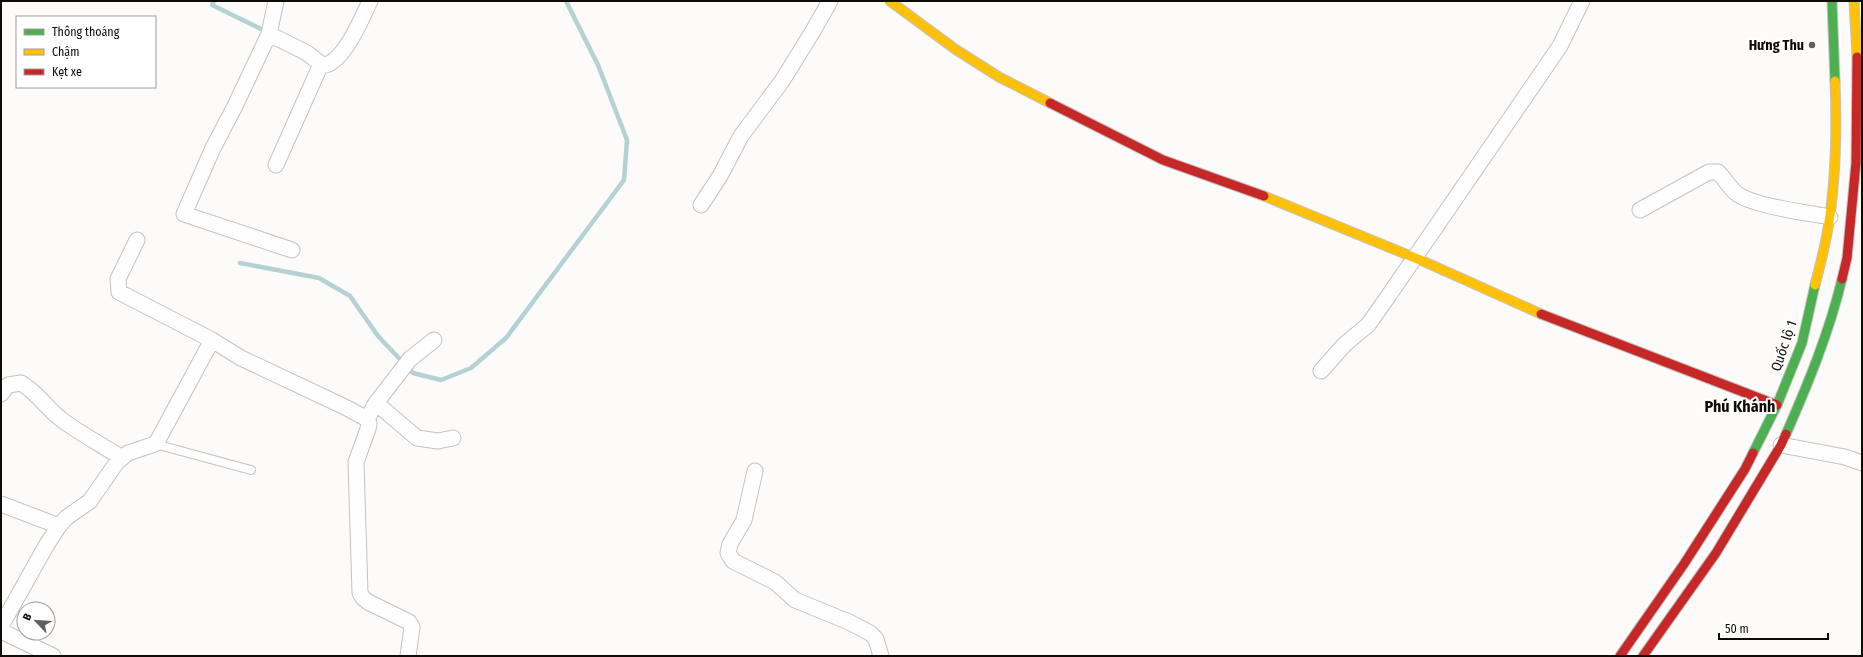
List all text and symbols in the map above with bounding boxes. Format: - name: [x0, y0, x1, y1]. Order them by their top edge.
- legend: [16, 16, 156, 88]
- text: Thông thoáng: [52, 25, 120, 39]
- place label: Hưng Thu: [1749, 37, 1804, 54]
- marker: Hưng Thu: [1807, 40, 1817, 50]
- text: Chậm: [52, 45, 79, 59]
- text: Kẹt xe: [52, 65, 82, 79]
- street label: Quốc lộ 1: [1766, 318, 1801, 374]
- district label: Phú Khánh: [1705, 397, 1775, 416]
- north arrow: [16, 601, 56, 641]
- text: B: [20, 611, 35, 623]
- scale bar: [1719, 615, 1828, 641]
- text: 50 m: [1725, 622, 1749, 636]

